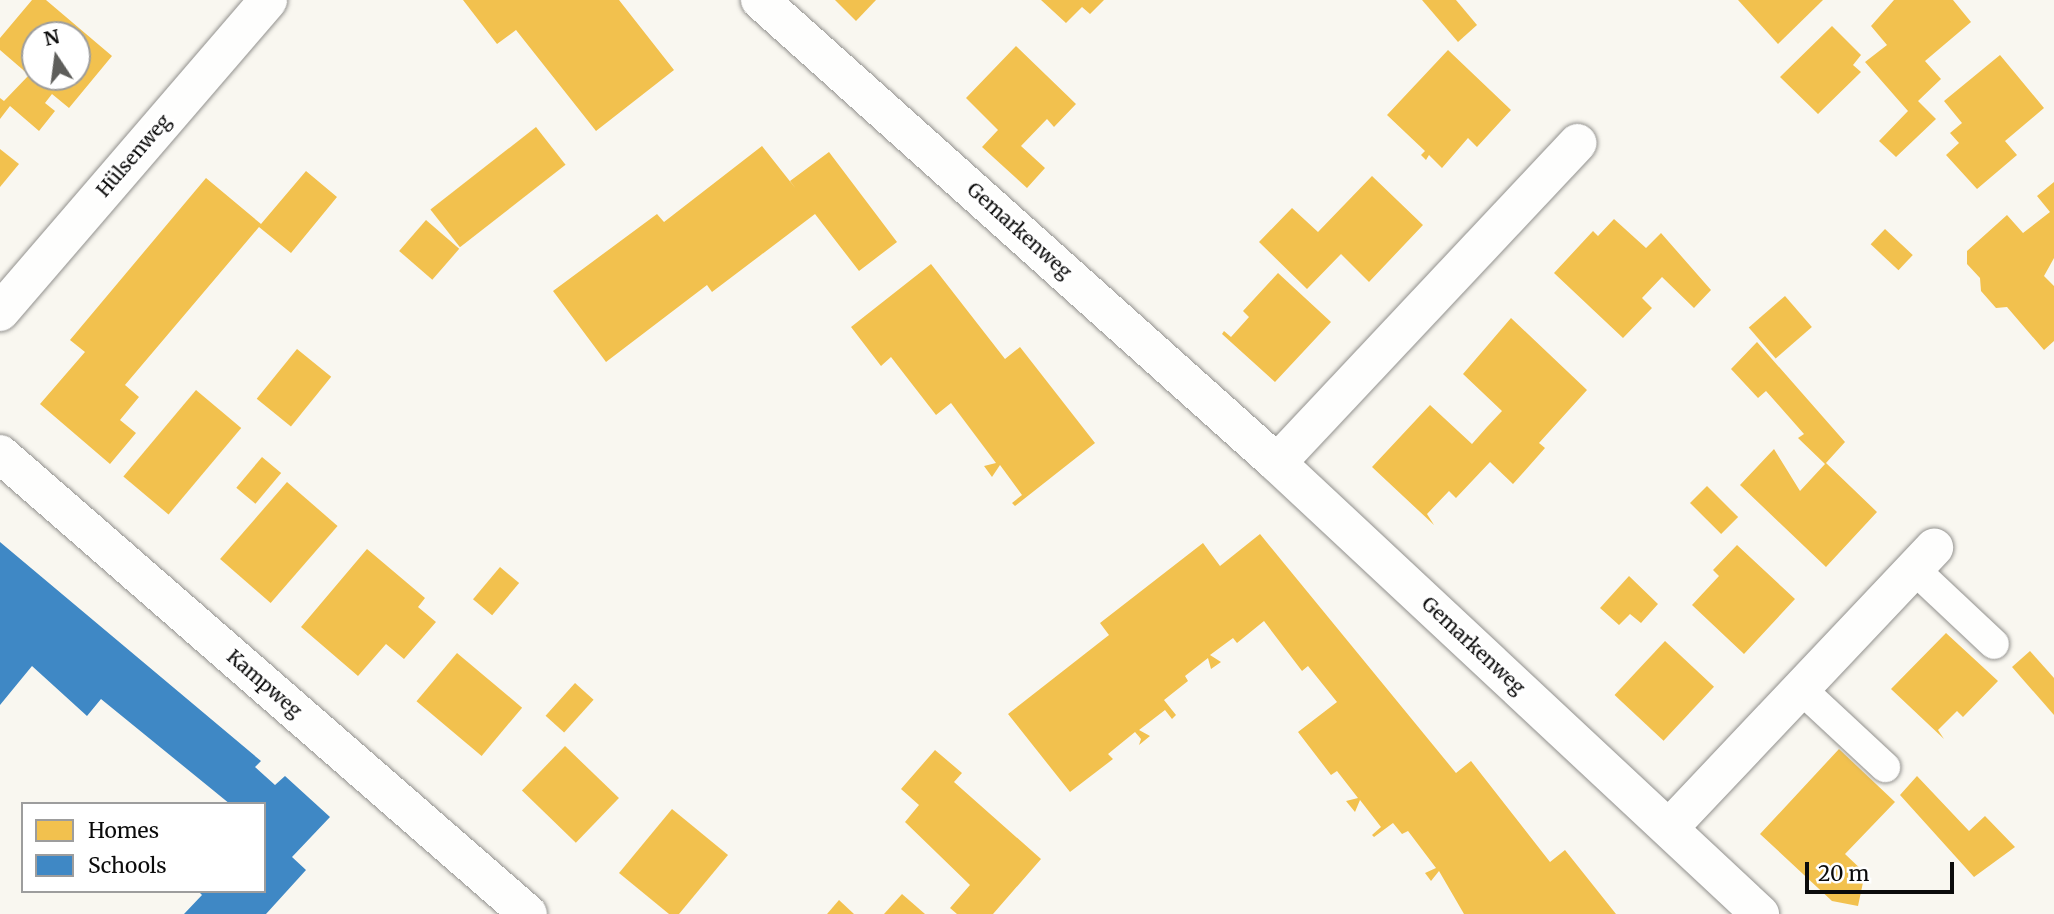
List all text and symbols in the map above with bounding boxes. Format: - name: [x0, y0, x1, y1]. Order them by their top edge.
- north arrow: [21, 21, 91, 91]
- text: N: [42, 24, 62, 51]
- street label: Hülsenweg: [92, 110, 176, 202]
- street label: Gemarkenweg: [962, 178, 1076, 284]
- street label: Gemarkenweg: [1417, 592, 1529, 700]
- street label: Kampweg: [222, 645, 306, 723]
- legend: [21, 802, 266, 893]
- text: Homes: [88, 817, 159, 844]
- scale bar: [1809, 848, 1958, 892]
- text: Schools: [88, 852, 167, 879]
- text: 20 m: [1818, 860, 1869, 887]

